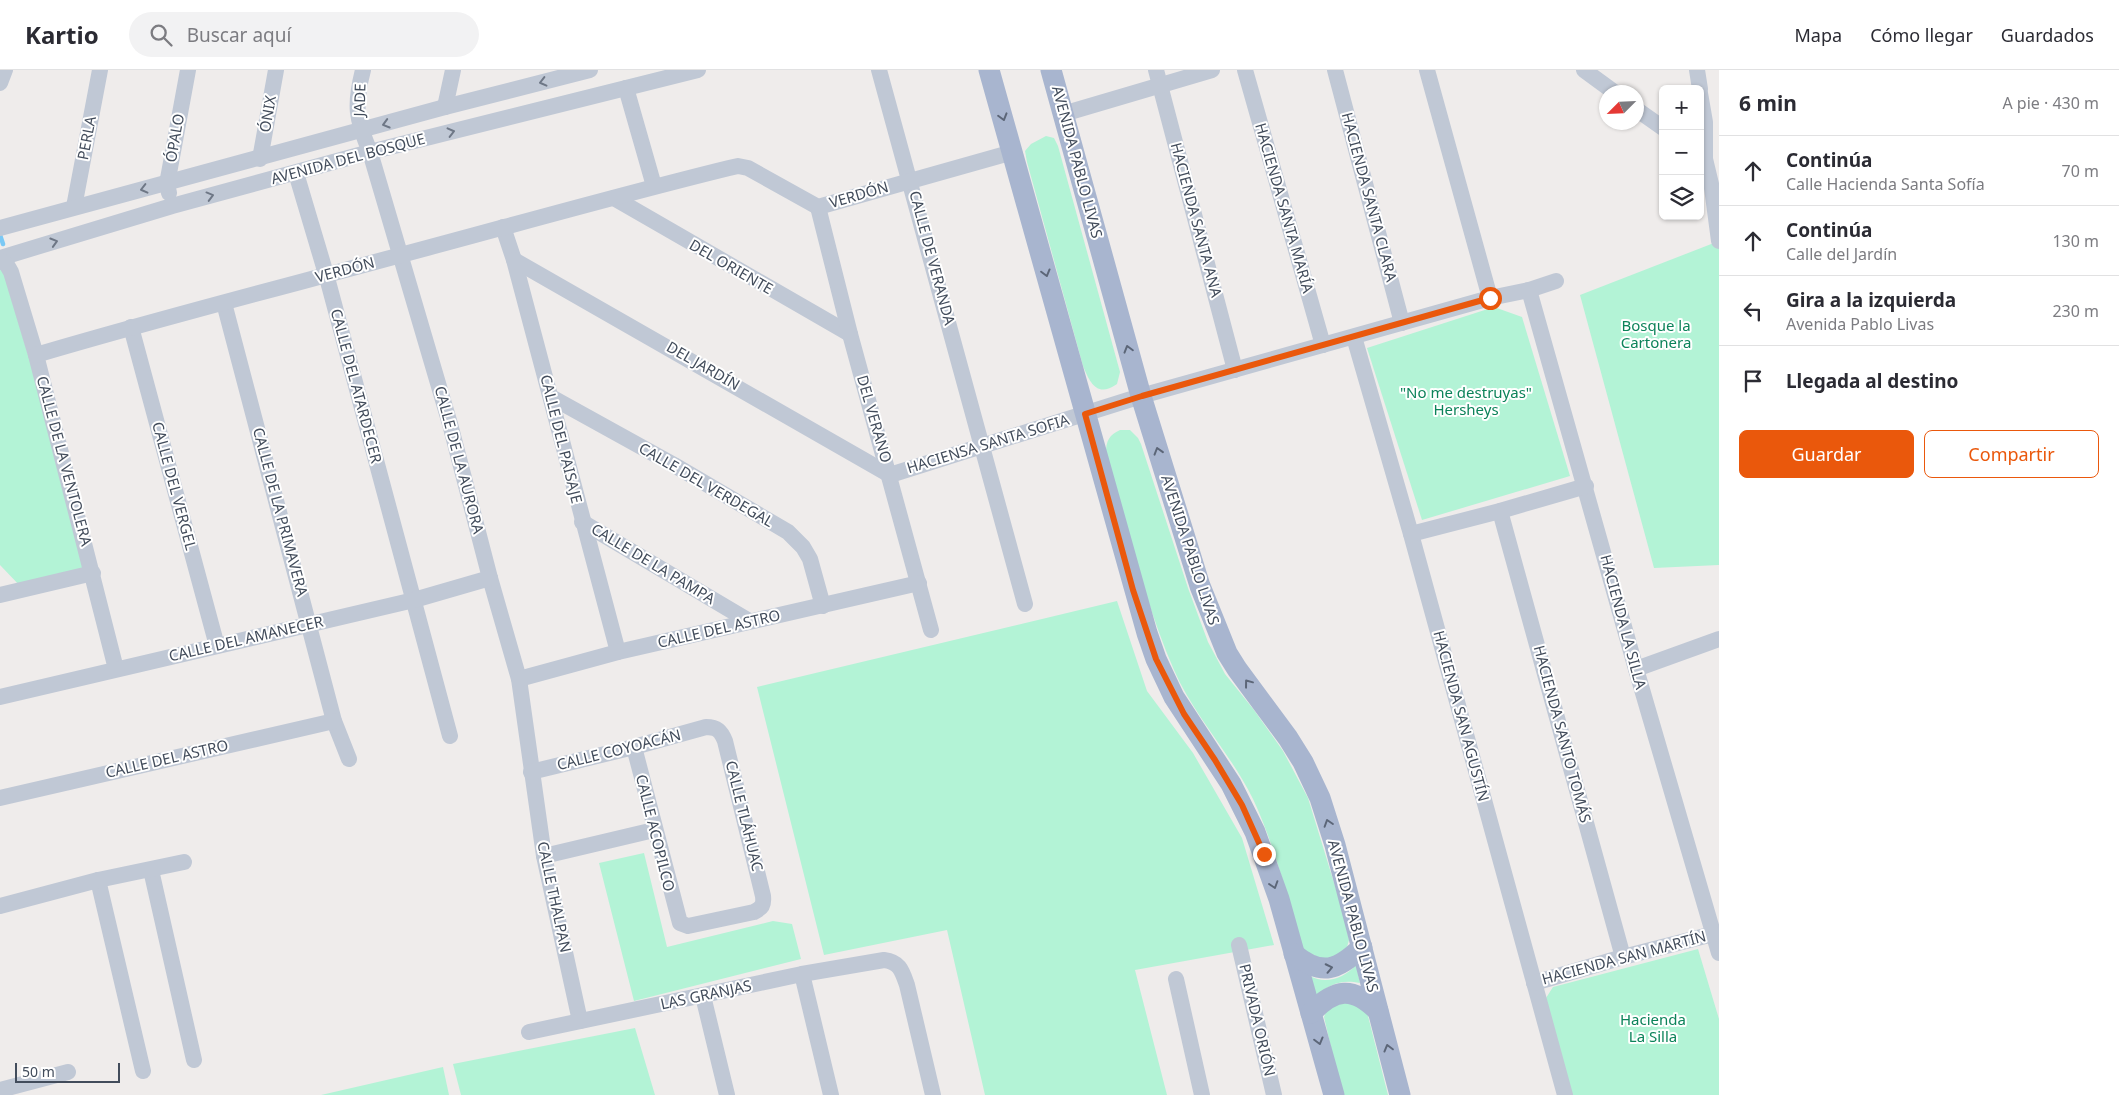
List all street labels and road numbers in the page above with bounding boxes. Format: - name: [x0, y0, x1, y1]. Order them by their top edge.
- street label: JADE: [348, 83, 370, 119]
- street label: AVENIDA PABLO LIVAS: [1048, 83, 1108, 240]
- street label: ÓNIX: [254, 94, 280, 134]
- street label: HACIENDA SANTA CLARA: [1338, 110, 1402, 284]
- street label: ÓPALO: [160, 112, 188, 164]
- street label: PERLA: [72, 114, 100, 161]
- street label: HACIENDA SANTA MARÍA: [1251, 120, 1319, 295]
- street label: AVENIDA DEL BOSQUE: [268, 128, 427, 188]
- street label: HACIENDA SANTA ANA: [1167, 140, 1227, 300]
- street label: VERDÓN: [827, 176, 891, 212]
- street label: CALLE DE VERANDA: [905, 188, 961, 327]
- street label: DEL ORIENTE: [686, 234, 777, 298]
- street label: VERDÓN: [313, 252, 377, 287]
- street label: CALLE DEL ATARDECER: [327, 306, 387, 466]
- street label: DEL JARDÍN: [663, 336, 744, 394]
- street label: CALLE DEL PAISAJE: [536, 372, 588, 505]
- street label: DEL VERANO: [853, 373, 897, 465]
- street label: CALLE DE LA VENTOLERA: [33, 374, 97, 548]
- street label: CALLE DE LA AURORA: [431, 384, 489, 536]
- street label: HACIENSA SANTA SOFIA: [904, 409, 1072, 477]
- street label: CALLE DEL VERGEL: [148, 419, 202, 552]
- street label: CALLE DE LA PRIMAVERA: [249, 425, 313, 599]
- street label: CALLE DEL VERDEGAL: [636, 437, 778, 531]
- street label: AVENIDA PABLO LIVAS: [1157, 472, 1225, 627]
- street label: CALLE DE LA PAMPA: [588, 518, 719, 608]
- street label: HACIENDA LA SILLA: [1596, 552, 1652, 692]
- street label: CALLE DEL ASTRO: [655, 604, 782, 652]
- street label: CALLE DEL AMANECER: [167, 610, 326, 666]
- street label: HACIENDA SAN AGUSTÍN: [1430, 628, 1494, 803]
- street label: HACIENDA SANTO TOMÁS: [1530, 643, 1596, 825]
- street label: CALLE COYOACÁN: [555, 724, 683, 774]
- street label: CALLE DEL ASTRO: [103, 734, 230, 782]
- street label: CALLE TLÁHUAC: [722, 758, 769, 874]
- street label: CALLE ACOPILCO: [632, 772, 680, 893]
- street label: AVENIDA PABLO LIVAS: [1324, 837, 1384, 994]
- street label: CALLE THALPAN: [533, 839, 577, 954]
- street label: HACIENDA SAN MARTÍN: [1539, 925, 1708, 989]
- street label: PRIVADA ORIÓN: [1235, 962, 1281, 1078]
- street label: LAS GRANJAS: [658, 975, 753, 1013]

